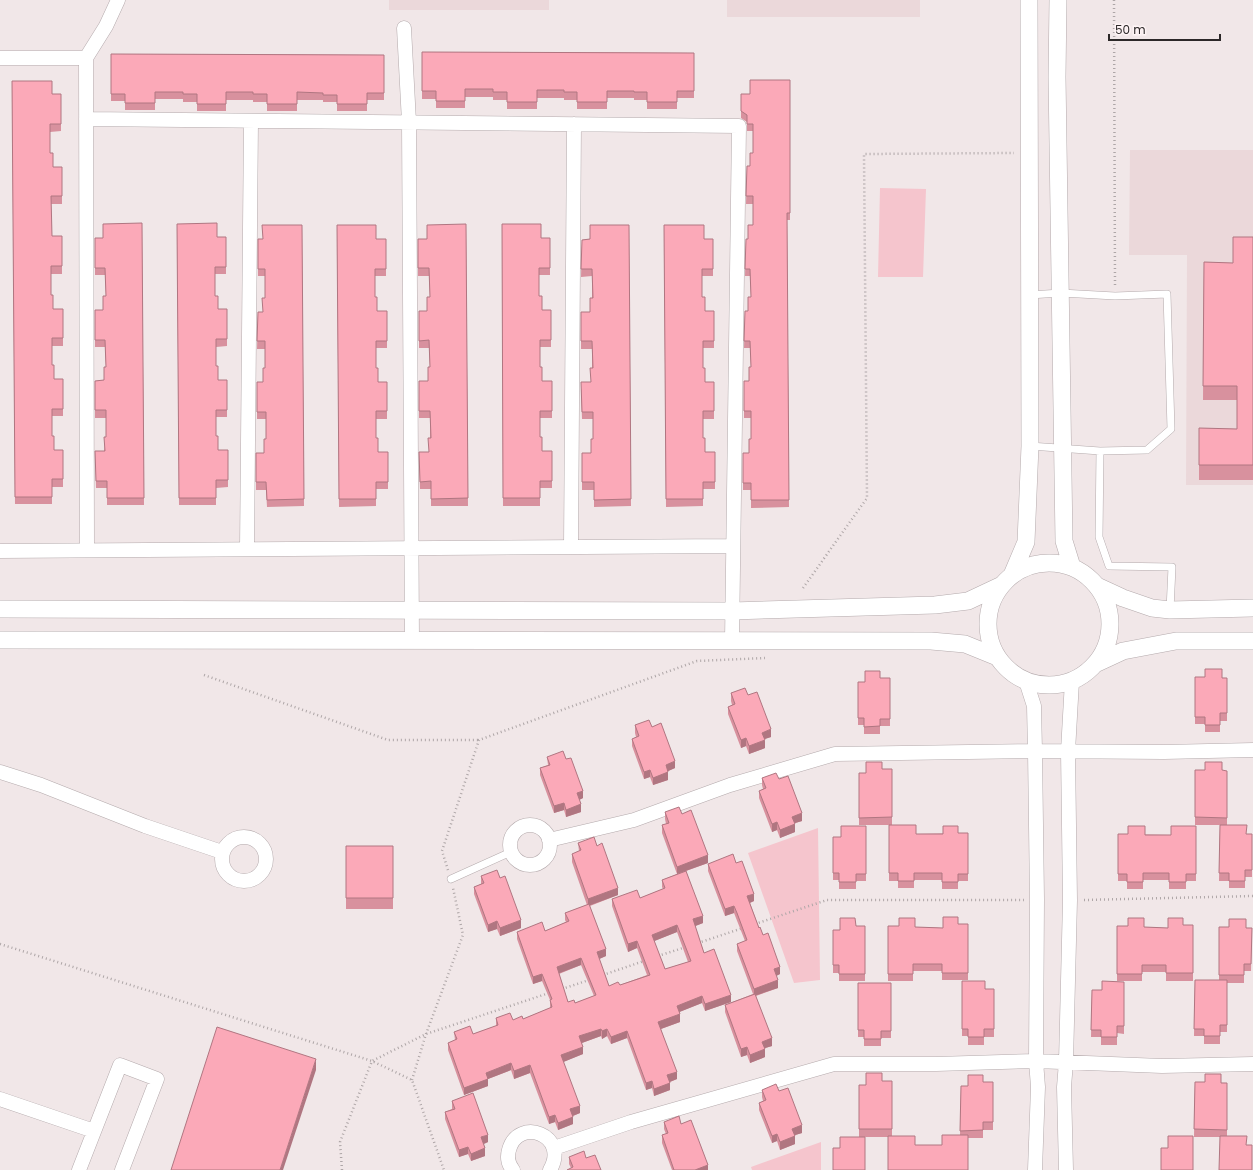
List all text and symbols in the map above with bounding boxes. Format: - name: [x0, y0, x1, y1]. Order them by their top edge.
- scale bar: [1109, 16, 1220, 42]
- text: 50 m: [1115, 21, 1146, 38]

